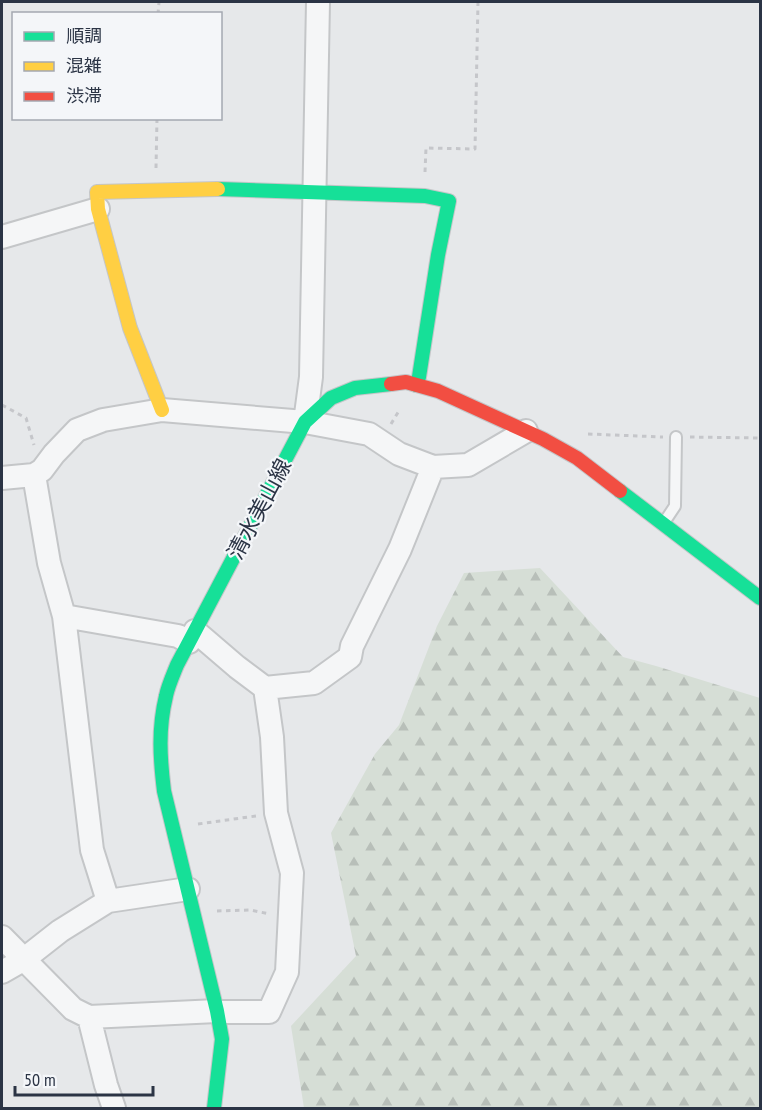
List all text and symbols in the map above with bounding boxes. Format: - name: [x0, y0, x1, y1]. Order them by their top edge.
- legend: [12, 12, 222, 120]
- text: 順調: [66, 24, 102, 47]
- text: 混雑: [66, 54, 102, 77]
- text: 渋滞: [66, 84, 102, 107]
- street label: 清水美山線: [221, 454, 297, 564]
- scale bar: [15, 1059, 153, 1097]
- text: 50 m: [24, 1068, 56, 1091]

